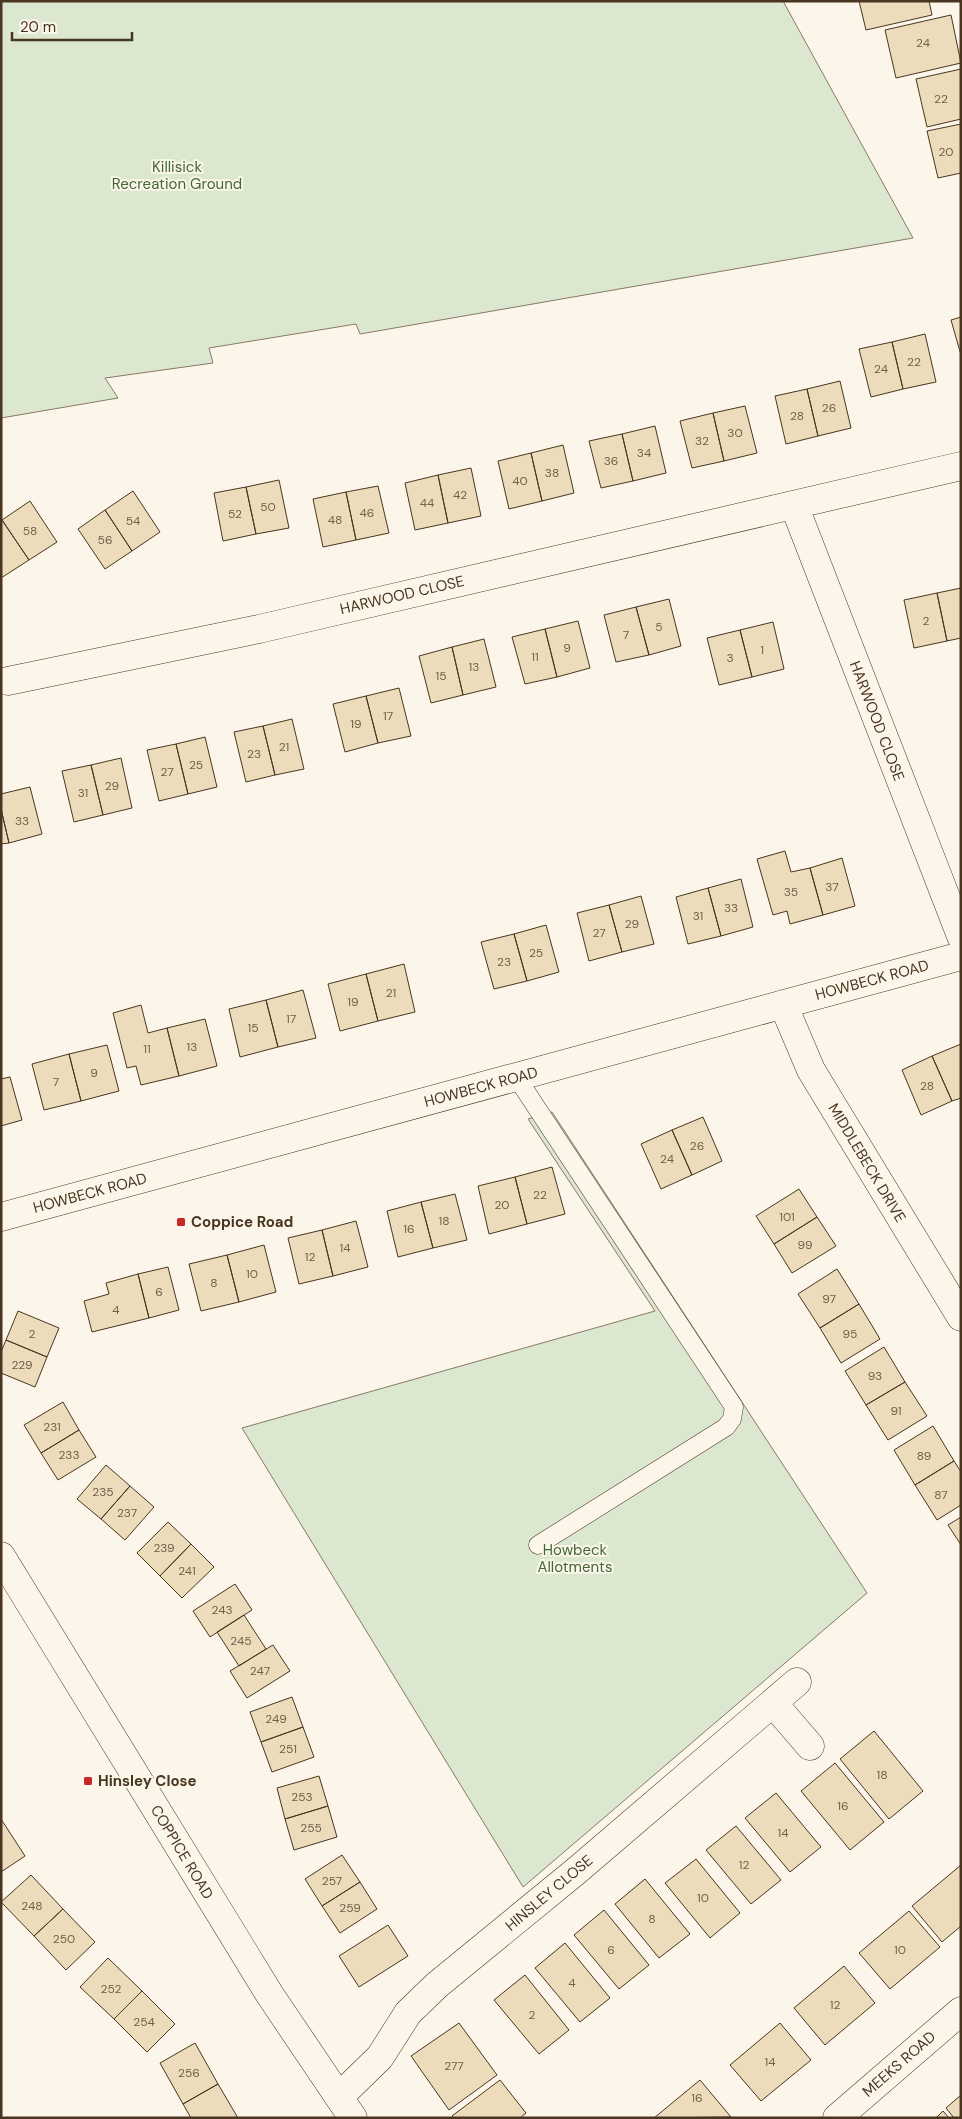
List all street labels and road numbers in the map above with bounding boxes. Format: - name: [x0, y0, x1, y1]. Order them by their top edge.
- street label: HARWOOD CLOSE: [338, 571, 466, 619]
- street label: HARWOOD CLOSE: [845, 658, 909, 784]
- street label: HOWBECK ROAD: [813, 955, 931, 1005]
- street label: HOWBECK ROAD: [422, 1062, 540, 1112]
- street label: MIDDLEBECK DRIVE: [824, 1100, 910, 1226]
- street label: HOWBECK ROAD: [31, 1168, 149, 1218]
- street label: COPPICE ROAD: [146, 1801, 218, 1903]
- street label: HINSLEY CLOSE: [501, 1851, 597, 1935]
- street label: MEEKS ROAD: [858, 2027, 940, 2101]

